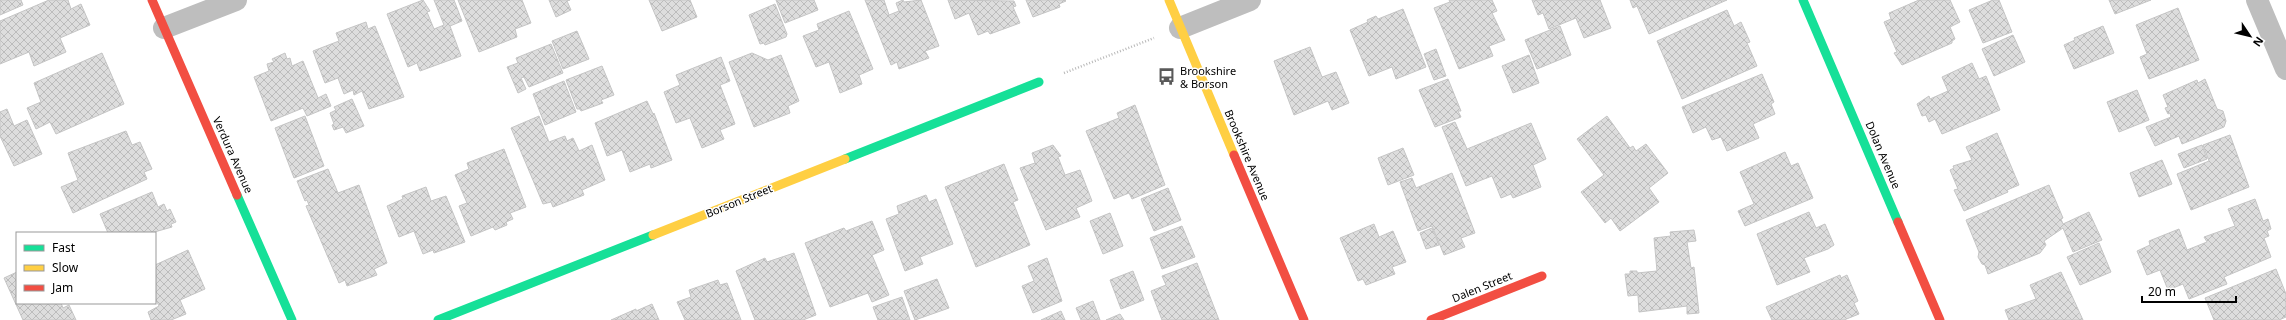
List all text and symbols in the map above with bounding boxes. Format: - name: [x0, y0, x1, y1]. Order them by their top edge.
- north arrow: [2230, 16, 2270, 56]
- text: N: [2250, 34, 2267, 50]
- place label: Brookshire & Borson: [1180, 63, 1236, 91]
- bus stop icon: Brookshire & Borson: [1157, 67, 1177, 87]
- street label: Brookshire Avenue: [1221, 107, 1273, 203]
- street label: Verdura Avenue: [210, 114, 257, 196]
- street label: Dolan Avenue: [1862, 119, 1904, 191]
- street label: Borson Street: [703, 180, 774, 221]
- legend: [16, 232, 156, 304]
- text: Fast: [52, 239, 76, 256]
- text: Slow: [52, 259, 79, 276]
- street label: Dalen Street: [1450, 268, 1514, 305]
- scale bar: [2142, 278, 2236, 304]
- text: Jam: [51, 279, 73, 296]
- text: 20 m: [2148, 283, 2176, 300]

